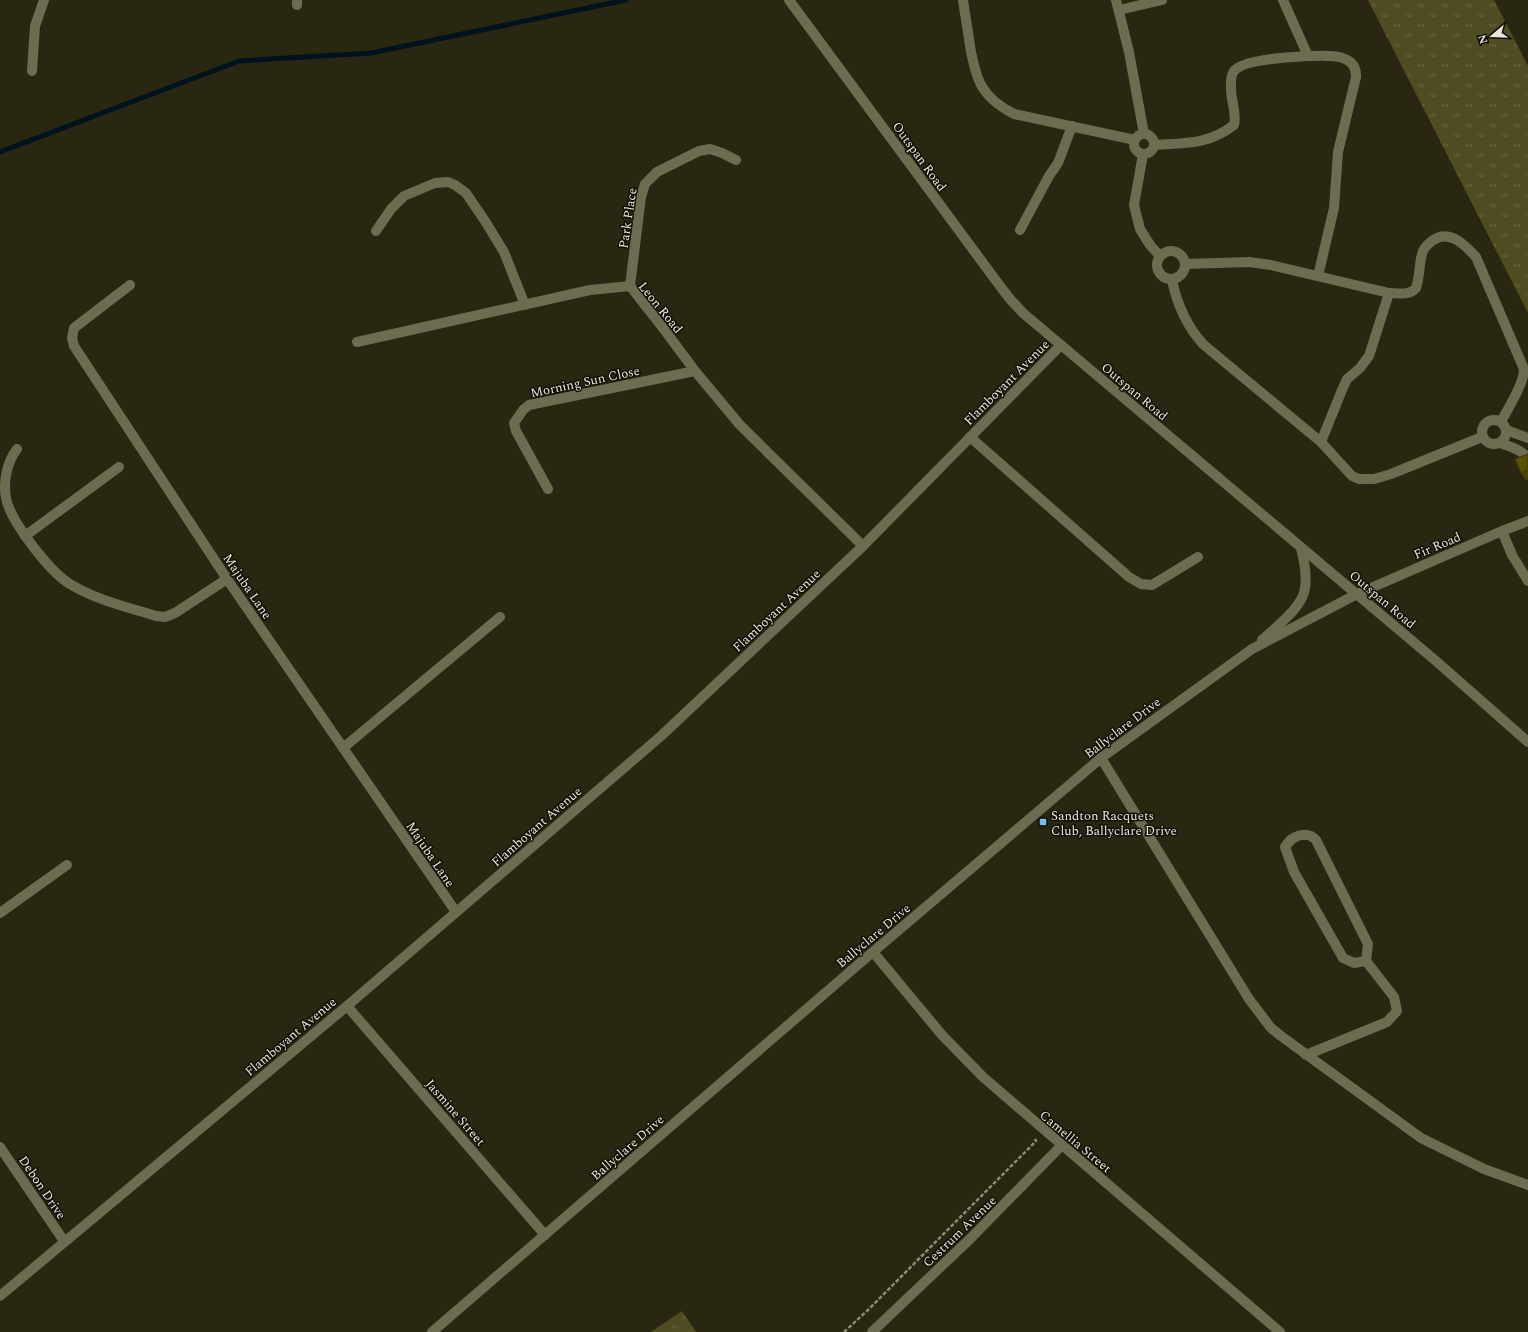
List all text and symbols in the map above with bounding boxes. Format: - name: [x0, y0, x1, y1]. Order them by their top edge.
- north arrow: [1472, 16, 1512, 56]
- text: N: [1474, 32, 1493, 46]
- street label: Outspan Road: [887, 118, 951, 196]
- street label: Park Place: [613, 186, 643, 250]
- street label: Leon Road: [633, 277, 687, 338]
- street label: Flamboyant Avenue: [959, 335, 1054, 430]
- street label: Outspan Road: [1097, 358, 1172, 426]
- street label: Morning Sun Close: [529, 361, 642, 403]
- street label: Fir Road: [1411, 527, 1464, 565]
- street label: Majuba Lane: [218, 550, 277, 623]
- street label: Flamboyant Avenue: [728, 564, 825, 657]
- street label: Outspan Road: [1345, 566, 1420, 634]
- street label: Ballyclare Drive: [1080, 692, 1165, 763]
- street label: Flamboyant Avenue: [487, 782, 586, 872]
- place label: Sandton Racquets Club, Ballyclare Drive: [1051, 806, 1177, 841]
- marker: Sandton Racquets Club, Ballyclare Drive: [1038, 817, 1048, 827]
- street label: Majuba Lane: [401, 818, 460, 891]
- street label: Ballyclare Drive: [832, 899, 915, 973]
- street label: Flamboyant Avenue: [240, 992, 341, 1081]
- street label: Jasmine Street: [420, 1075, 490, 1151]
- street label: Camellia Street: [1035, 1106, 1116, 1178]
- street label: Ballyclare Drive: [586, 1110, 669, 1185]
- street label: Debon Drive: [13, 1152, 71, 1224]
- street label: Cestrum Avenue: [918, 1191, 1001, 1272]

